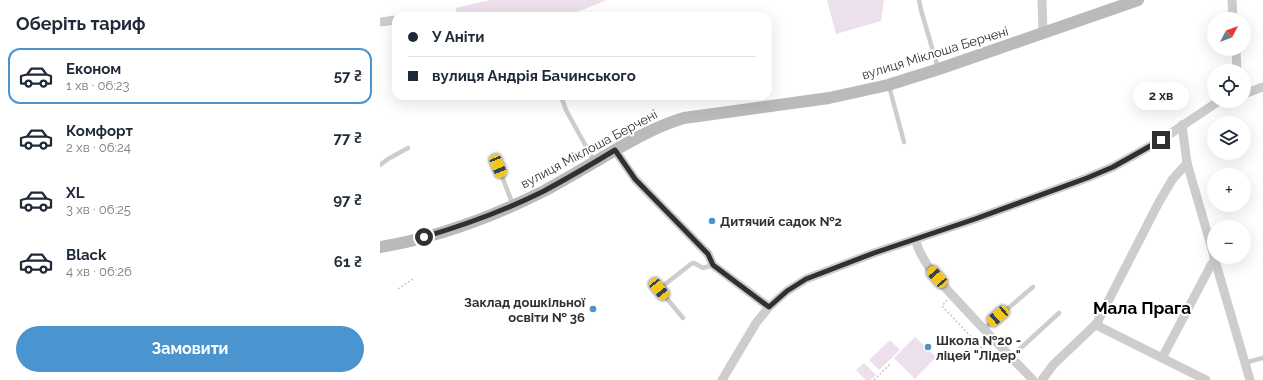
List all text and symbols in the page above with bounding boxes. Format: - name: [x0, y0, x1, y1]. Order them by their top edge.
- north arrow: [1207, 12, 1251, 56]
- map controls: [1207, 12, 1251, 264]
- text: Оберіть тариф: [16, 13, 146, 34]
- street label: вулиця Міклоша Берчені: [860, 24, 1010, 82]
- text: У Аніти: [432, 28, 484, 46]
- icon: car: [18, 58, 54, 94]
- text: Економ: [66, 60, 121, 78]
- button: locate: [1207, 64, 1251, 108]
- text: 57 ₴: [334, 67, 362, 85]
- text: вулиця Андрія Бачинського: [432, 67, 636, 85]
- text: 1 хв · 06:23: [66, 78, 129, 93]
- callout: 2 хв: [1133, 82, 1189, 110]
- text: 2 хв: [1149, 88, 1173, 103]
- street label: вулиця Міклоша Берчені: [518, 107, 660, 191]
- button: layers: [1207, 116, 1251, 160]
- icon: car: [18, 120, 54, 156]
- text: Комфорт: [66, 122, 133, 140]
- text: 77 ₴: [333, 129, 362, 147]
- route end: [1152, 131, 1170, 149]
- text: 2 хв · 06:24: [66, 140, 131, 155]
- car: [488, 153, 508, 179]
- button: +: [1207, 168, 1251, 212]
- icon: car: [18, 182, 54, 218]
- text: XL: [66, 184, 84, 202]
- text: 97 ₴: [333, 191, 362, 209]
- text: 3 хв · 06:25: [66, 202, 131, 217]
- place label: Дитячий садок №2: [720, 214, 842, 229]
- marker: Дитячий садок №2: [707, 216, 717, 226]
- button: −: [1207, 220, 1251, 264]
- route start: [415, 228, 433, 246]
- icon: car: [18, 244, 54, 280]
- text: Black: [66, 246, 106, 264]
- text: 61 ₴: [334, 253, 362, 271]
- text: 4 хв · 06:26: [66, 264, 132, 279]
- car: [925, 264, 949, 290]
- car: [647, 276, 671, 302]
- place label: Заклад дошкільної освіти № 36: [464, 295, 586, 325]
- district label: Мала Прага: [1093, 298, 1191, 318]
- marker: Заклад дошкільної освіти № 36: [588, 304, 598, 314]
- car: [985, 304, 1011, 328]
- button: Замовити: [16, 326, 364, 372]
- place label: Школа №20 - ліцей "Лідер": [936, 333, 1021, 363]
- marker: Школа №20 - ліцей "Лідер": [923, 342, 933, 352]

